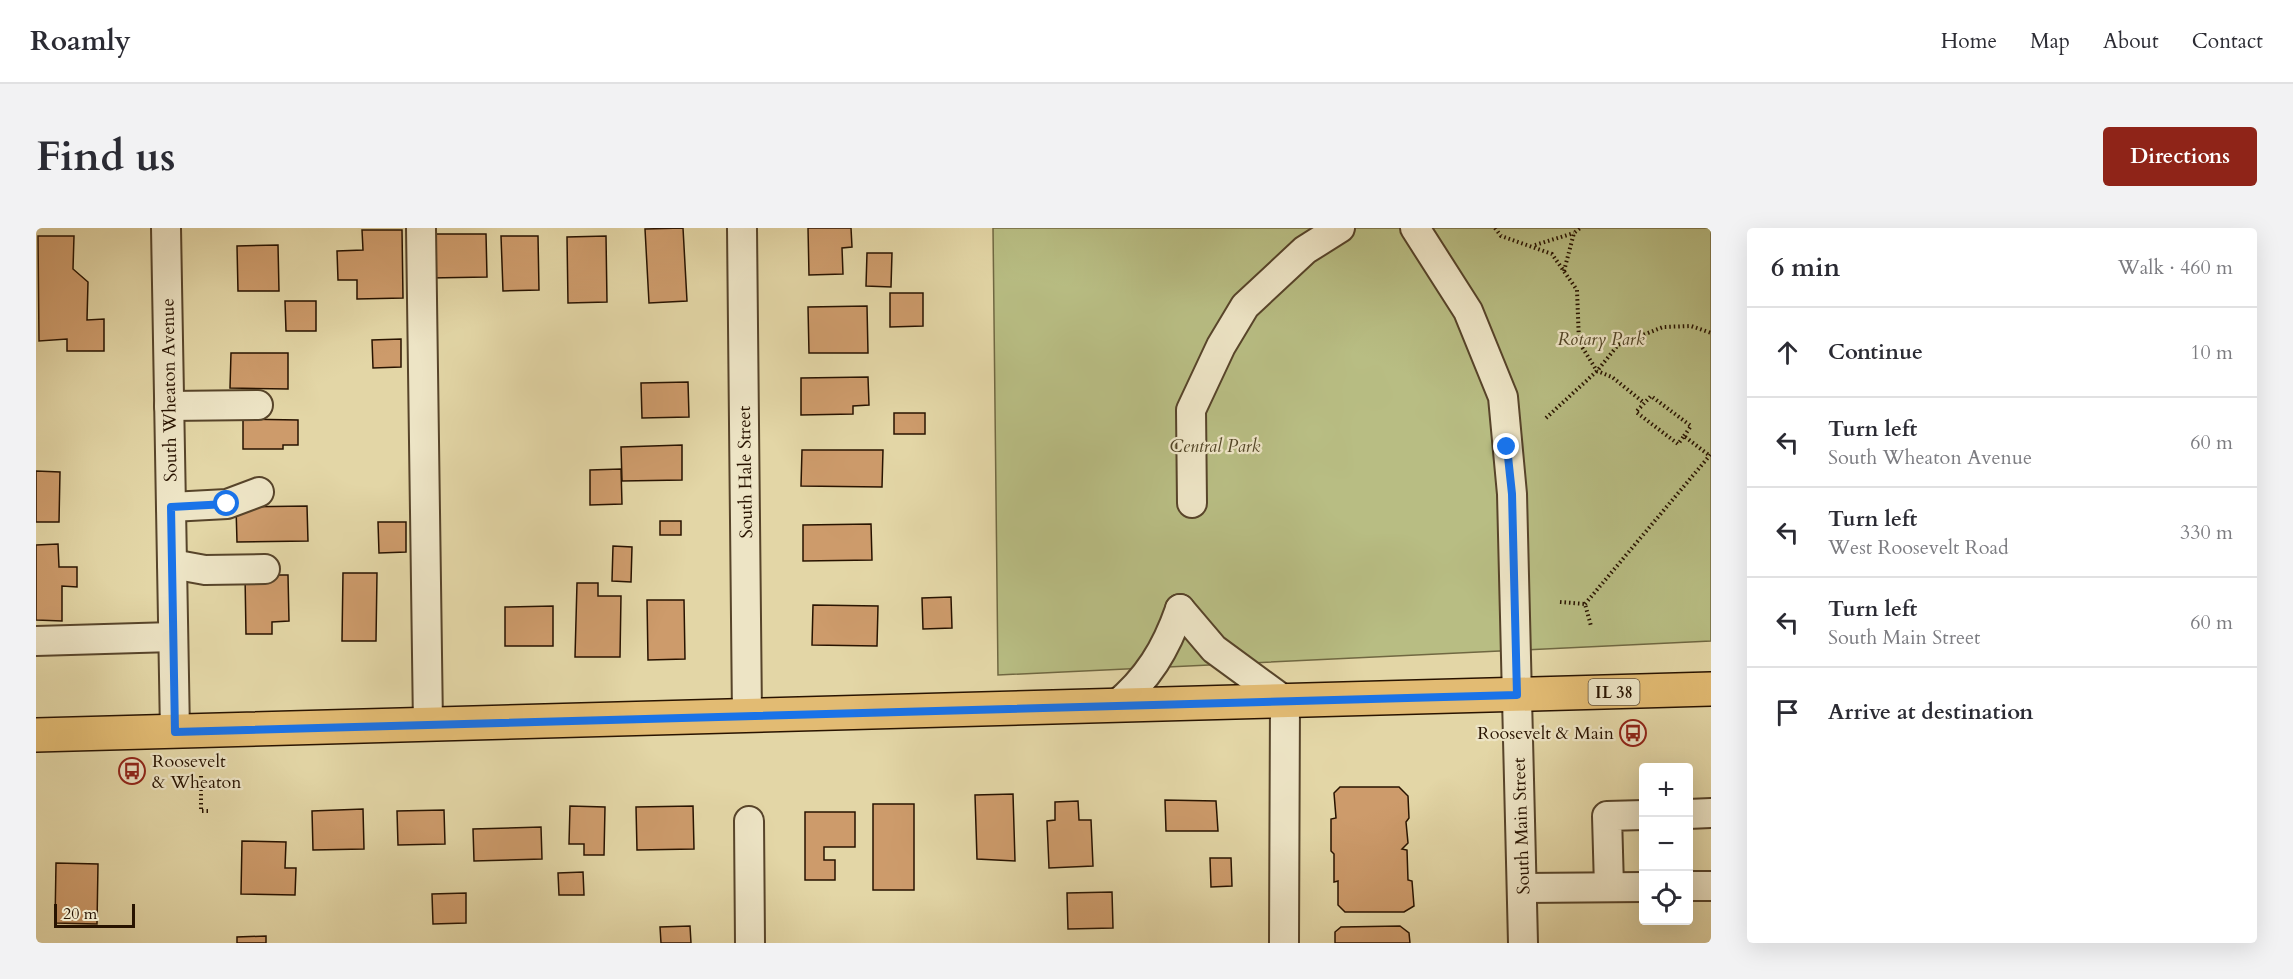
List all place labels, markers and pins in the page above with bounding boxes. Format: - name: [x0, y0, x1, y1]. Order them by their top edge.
- bus stop icon: Roosevelt & Main: [1618, 718, 1648, 748]
- place label: Roosevelt & Main: [1477, 721, 1615, 746]
- place label: Roosevelt & Wheaton: [152, 749, 242, 795]
- bus stop icon: Roosevelt & Wheaton: [117, 756, 147, 786]

